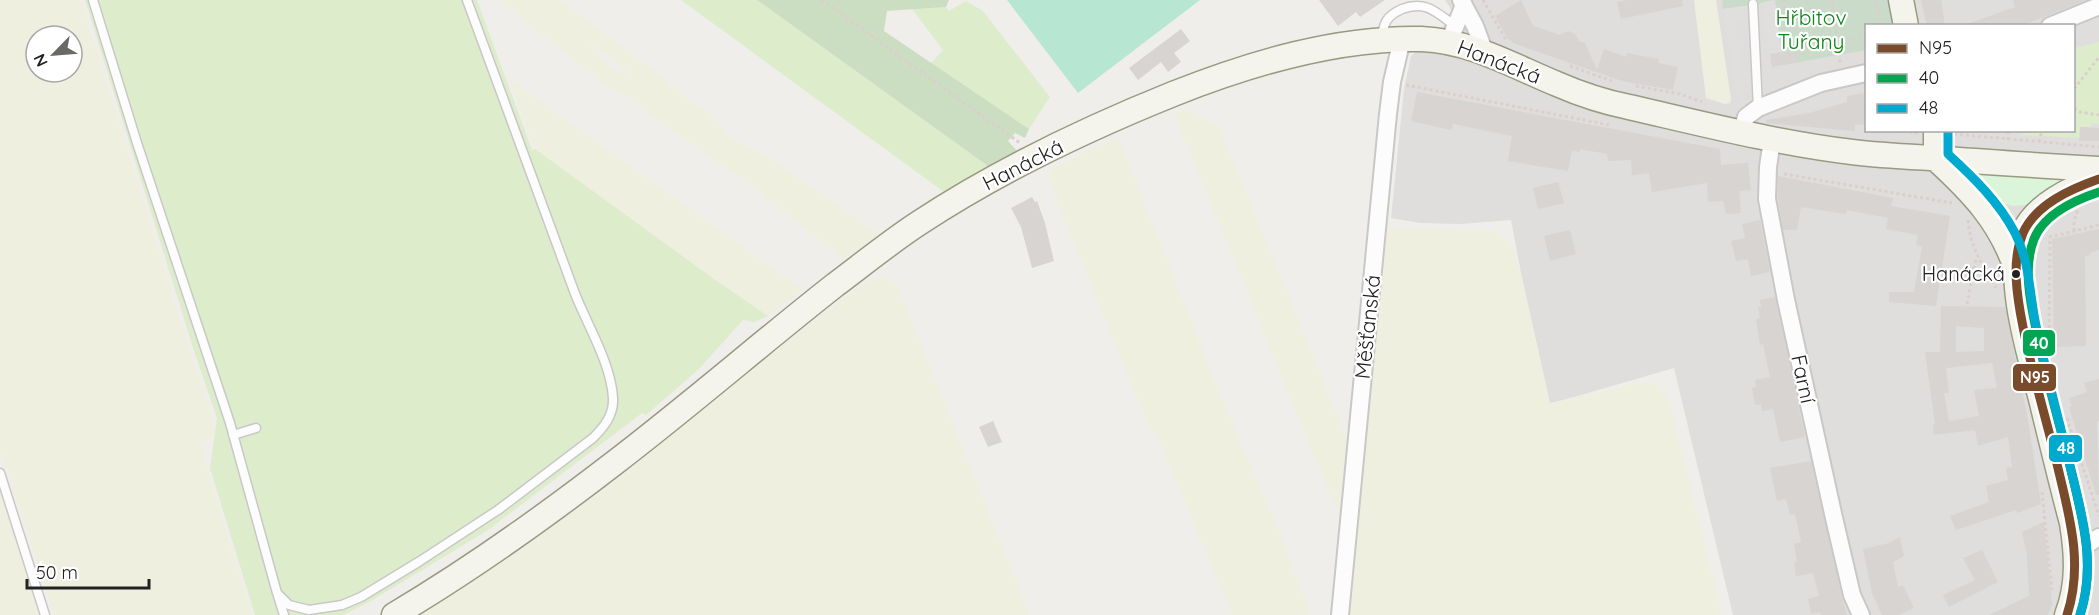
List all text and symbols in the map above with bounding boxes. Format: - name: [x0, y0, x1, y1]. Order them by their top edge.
- park label: Hřbitov Tuřany: [1775, 4, 1847, 54]
- north arrow: [24, 24, 84, 84]
- legend: [1865, 24, 2075, 132]
- street label: Hanácká: [1454, 33, 1545, 89]
- text: N95: [1919, 36, 1952, 59]
- text: N: [29, 51, 52, 70]
- text: 40: [1919, 66, 1939, 89]
- text: 48: [1919, 96, 1938, 119]
- street label: Hanácká: [978, 133, 1067, 196]
- place label: Hanácká: [1922, 261, 2005, 286]
- marker: Hanácká: [2010, 268, 2022, 280]
- street label: Měšťanská: [1349, 273, 1385, 380]
- line badge: 40: [2022, 329, 2056, 357]
- text: 40: [2029, 333, 2049, 353]
- street label: Farní: [1786, 352, 1822, 406]
- line badge: N95: [2012, 363, 2057, 392]
- text: N95: [2020, 367, 2050, 387]
- line badge: 48: [2048, 434, 2083, 463]
- text: 48: [2057, 438, 2075, 458]
- scale bar: [27, 552, 148, 590]
- text: 50 m: [36, 561, 78, 584]

